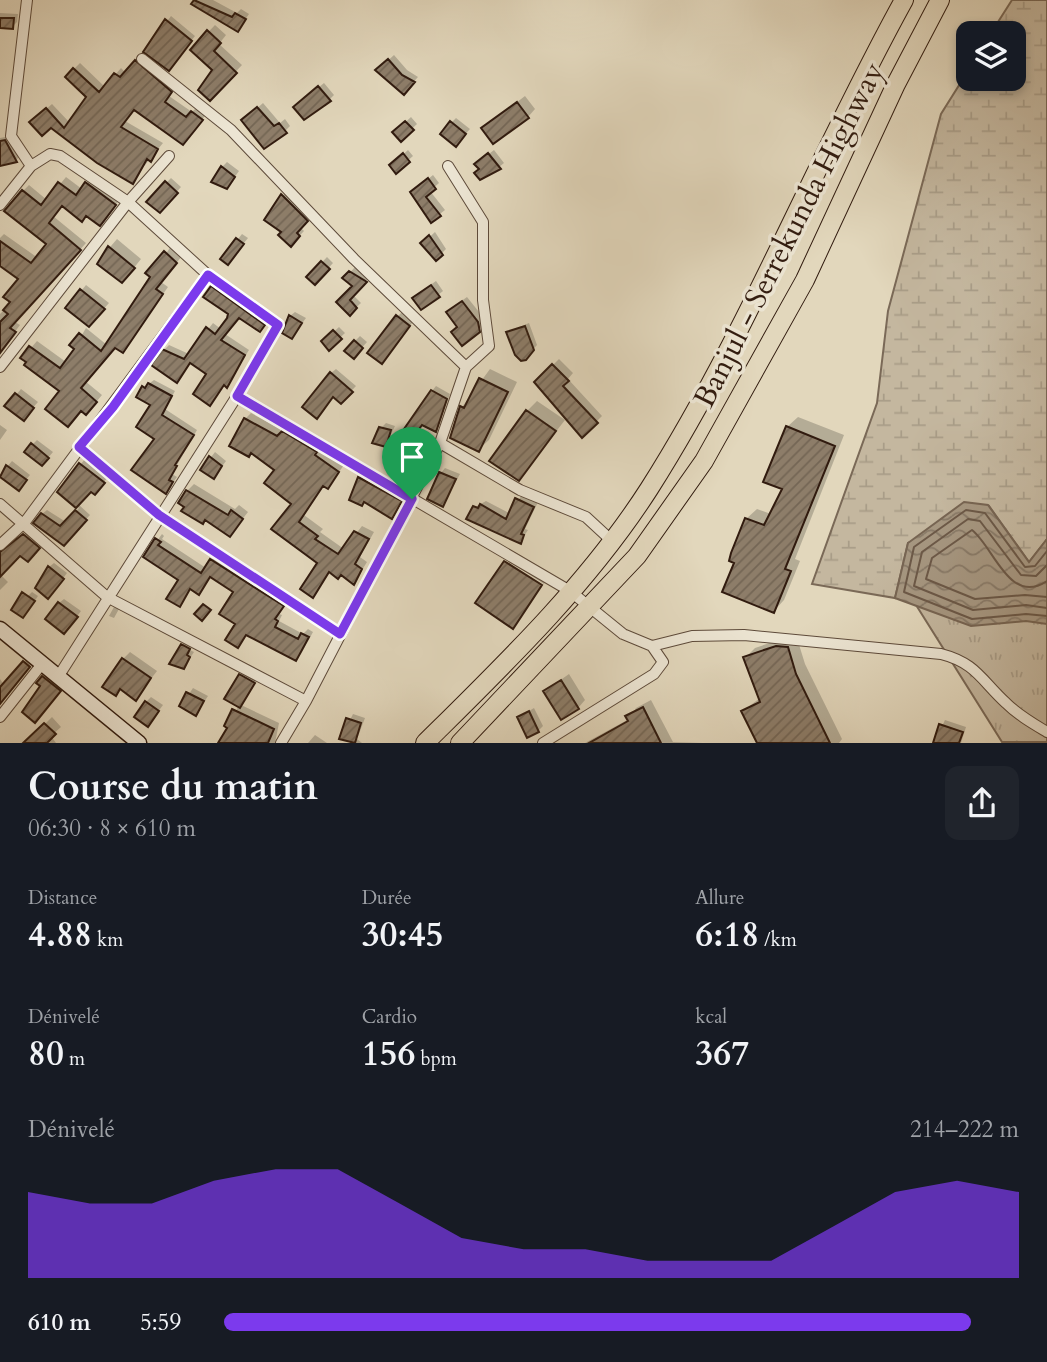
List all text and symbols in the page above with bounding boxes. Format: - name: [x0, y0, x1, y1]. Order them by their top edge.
- map controls: [956, 21, 1026, 91]
- button: layers: [956, 21, 1026, 91]
- street label: Banjul - Serrekunda Highway: [684, 55, 894, 415]
- pin: [382, 427, 442, 499]
- icon: arrive: [393, 438, 431, 476]
- text: Course du matin: [28, 761, 318, 813]
- button: share: [945, 766, 1019, 840]
- text: 06:30 · 8 × 610 m: [28, 813, 196, 844]
- text: Distance: [28, 885, 97, 911]
- text: Durée: [362, 885, 412, 911]
- text: Allure: [695, 885, 745, 911]
- text: 4.88: [28, 911, 92, 959]
- text: 30:45: [362, 911, 444, 959]
- text: 6:18: [695, 911, 759, 959]
- text: km: [92, 927, 123, 953]
- text: /km: [759, 927, 797, 953]
- text: Dénivelé: [28, 1004, 100, 1030]
- text: Cardio: [362, 1004, 417, 1030]
- text: kcal: [695, 1004, 727, 1030]
- text: 80: [28, 1030, 64, 1078]
- text: 156: [362, 1030, 415, 1078]
- text: 367: [695, 1030, 749, 1078]
- text: m: [64, 1046, 85, 1072]
- text: bpm: [415, 1046, 457, 1072]
- text: Dénivelé: [28, 1114, 115, 1145]
- text: 214–222 m: [910, 1114, 1019, 1145]
- text: 610 m: [28, 1307, 91, 1338]
- text: 5:59: [140, 1307, 181, 1338]

